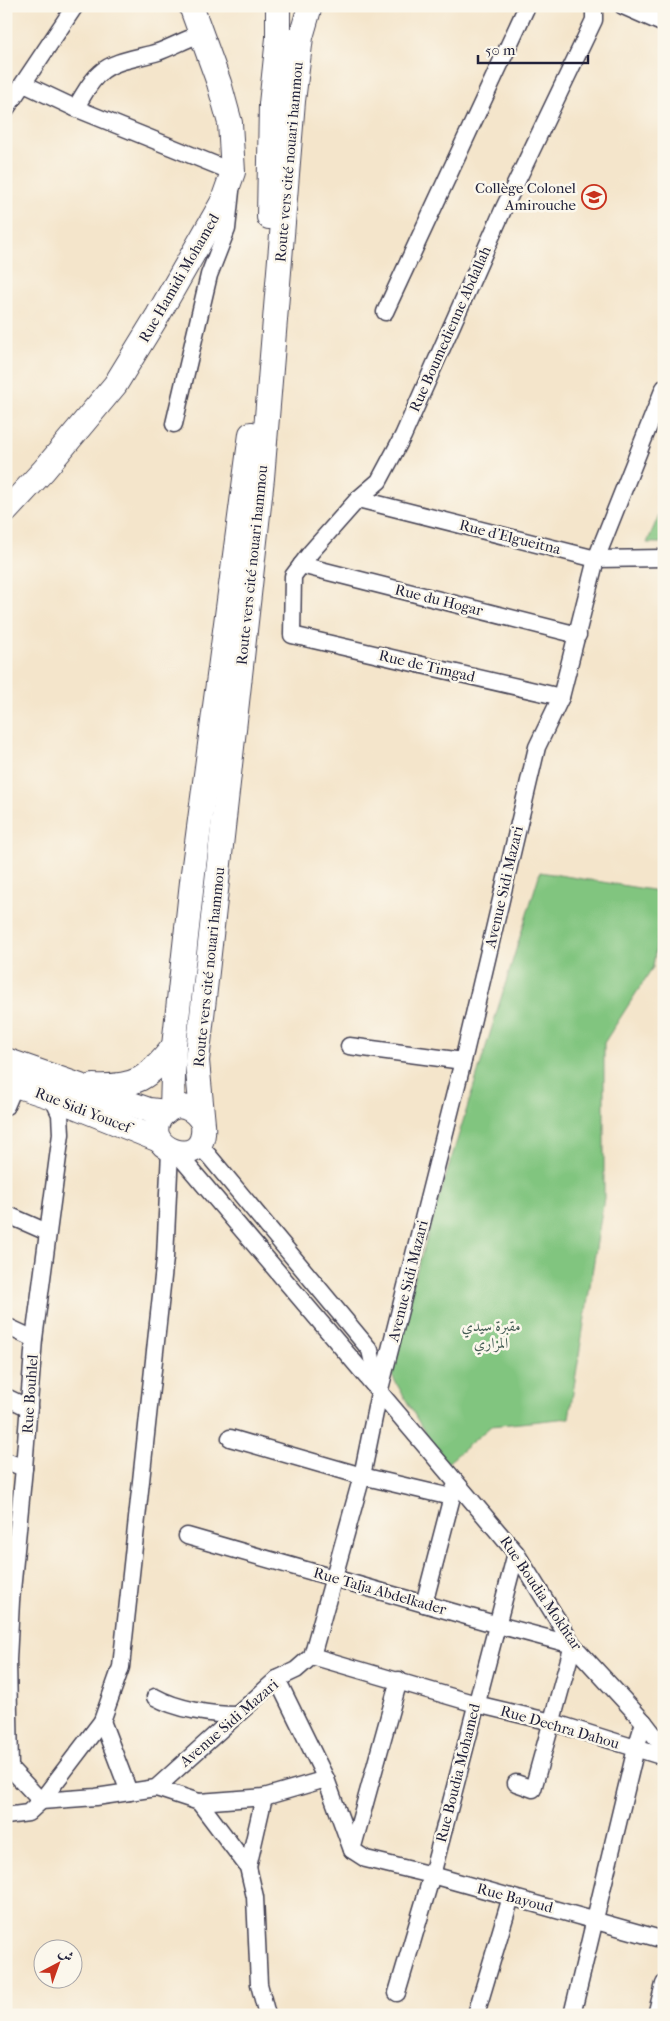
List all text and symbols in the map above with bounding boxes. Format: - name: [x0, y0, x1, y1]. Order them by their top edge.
- scale bar: [478, 32, 588, 64]
- text: 50 m: [485, 41, 516, 59]
- street label: Route vers cité nouari hammou: [271, 61, 307, 263]
- place label: Collège Colonel Amirouche: [475, 179, 577, 214]
- school or university icon: Collège Colonel Amirouche: [581, 184, 607, 210]
- street label: Rue Hamidi Mohamed: [135, 210, 224, 346]
- street label: Rue Boumedienne Abdallah: [405, 243, 495, 415]
- street label: Route vers cité nouari hammou: [233, 464, 272, 666]
- street label: Rue d'Elgueitna: [457, 516, 564, 559]
- street label: Rue du Hogar: [393, 580, 486, 620]
- street label: Rue de Timgad: [377, 646, 478, 686]
- street label: Avenue Sidi Mazari: [481, 824, 527, 951]
- street label: Route vers cité nouari hammou: [190, 866, 229, 1068]
- street label: Rue Sidi Youcef: [33, 1083, 136, 1138]
- street label: Avenue Sidi Mazari: [384, 1218, 432, 1345]
- park label: مقبرة سيدي المزاري: [461, 1317, 521, 1355]
- street label: Rue Bouhlel: [18, 1354, 42, 1434]
- street label: Rue Boudia Mokhtar: [496, 1532, 586, 1654]
- street label: Rue Talja Abdelkader: [311, 1563, 449, 1619]
- street label: Avenue Sidi Mazari: [175, 1675, 282, 1771]
- street label: Rue Boudia Mohamed: [432, 1701, 484, 1844]
- street label: Rue Dechra Dahou: [499, 1701, 622, 1753]
- street label: Rue Bayoud: [475, 1879, 556, 1917]
- north arrow: [32, 1938, 82, 1988]
- text: ش: [55, 1944, 77, 1966]

